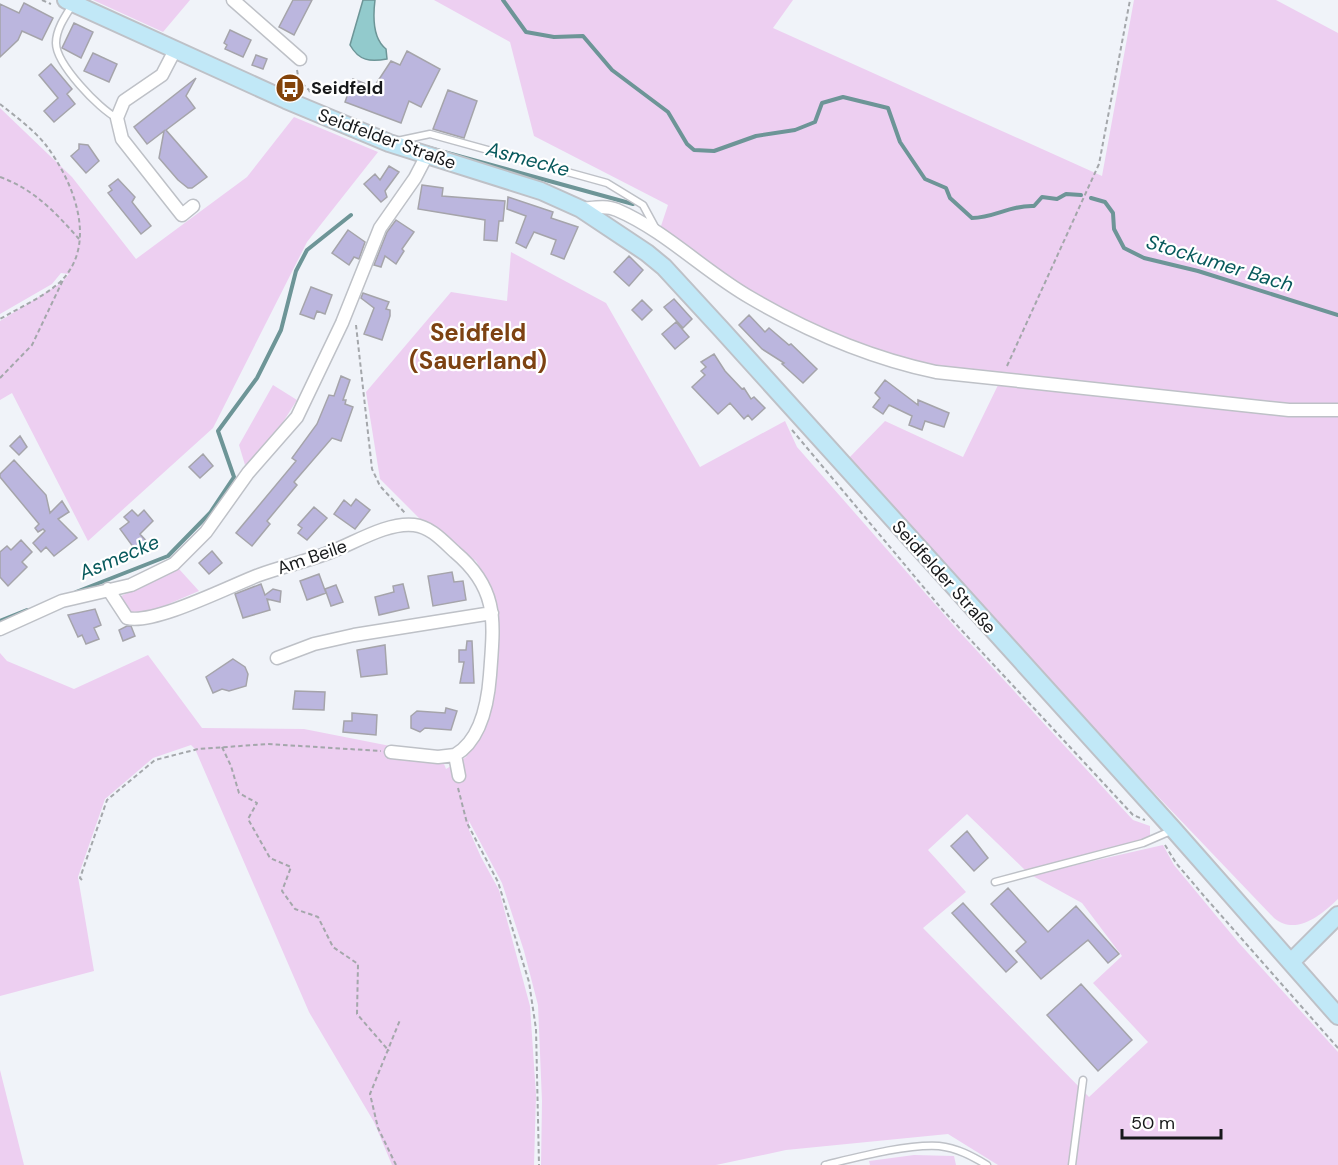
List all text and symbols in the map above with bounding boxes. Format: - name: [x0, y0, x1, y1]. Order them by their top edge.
- bus stop icon: Seidfeld: [274, 72, 306, 104]
- place label: Seidfeld: [311, 76, 383, 100]
- street label: Seidfelder Straße: [315, 103, 459, 175]
- water label: Asmecke: [483, 135, 572, 183]
- water label: Stockumer Bach: [1143, 228, 1297, 298]
- district label: Seidfeld (Sauerland): [409, 317, 547, 376]
- street label: Seidfelder Straße: [887, 515, 1001, 639]
- water label: Asmecke: [74, 528, 163, 586]
- street label: Am Beile: [274, 534, 350, 580]
- scale bar: [1122, 1102, 1221, 1140]
- text: 50 m: [1131, 1111, 1175, 1135]

